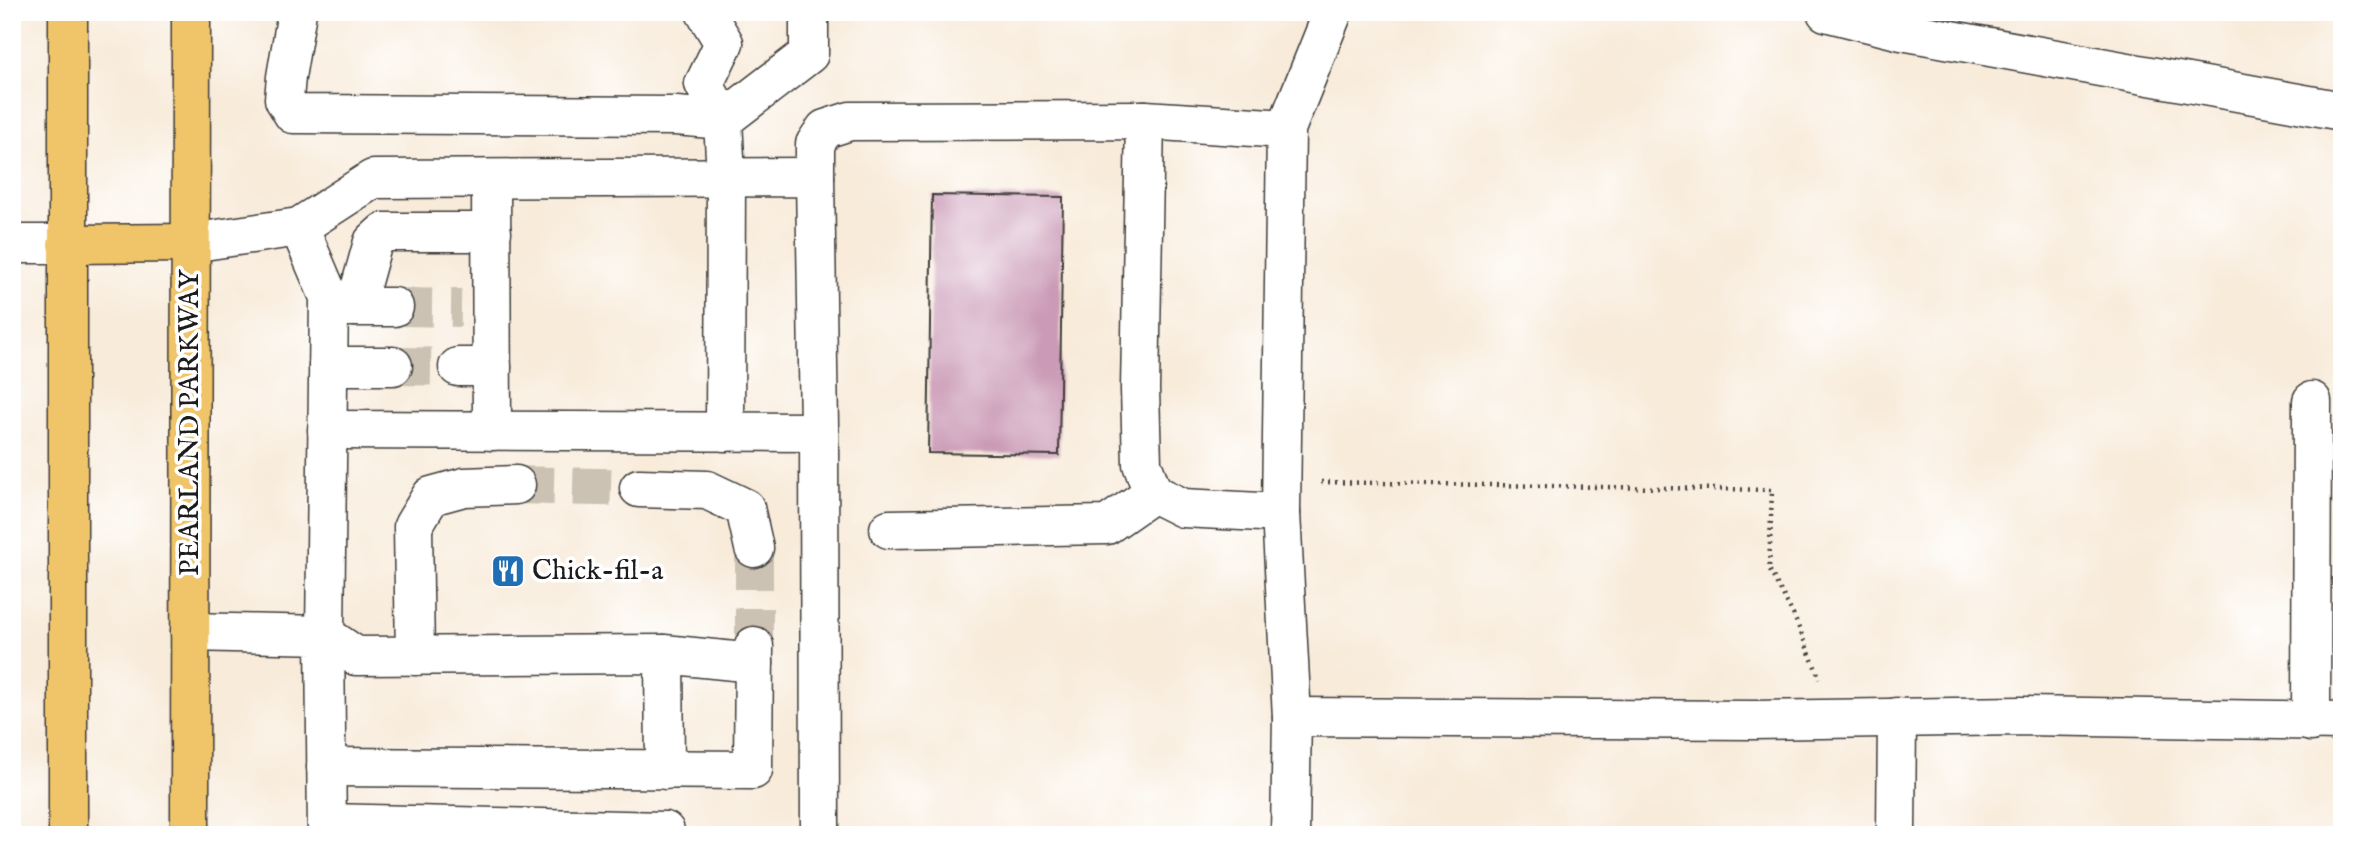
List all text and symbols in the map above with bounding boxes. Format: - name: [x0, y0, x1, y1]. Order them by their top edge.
- street label: PEARLAND PARKWAY: [173, 268, 208, 576]
- restaurant icon: Chick-fil-a: [489, 552, 527, 590]
- place label: Chick-fil-a: [532, 554, 664, 589]

